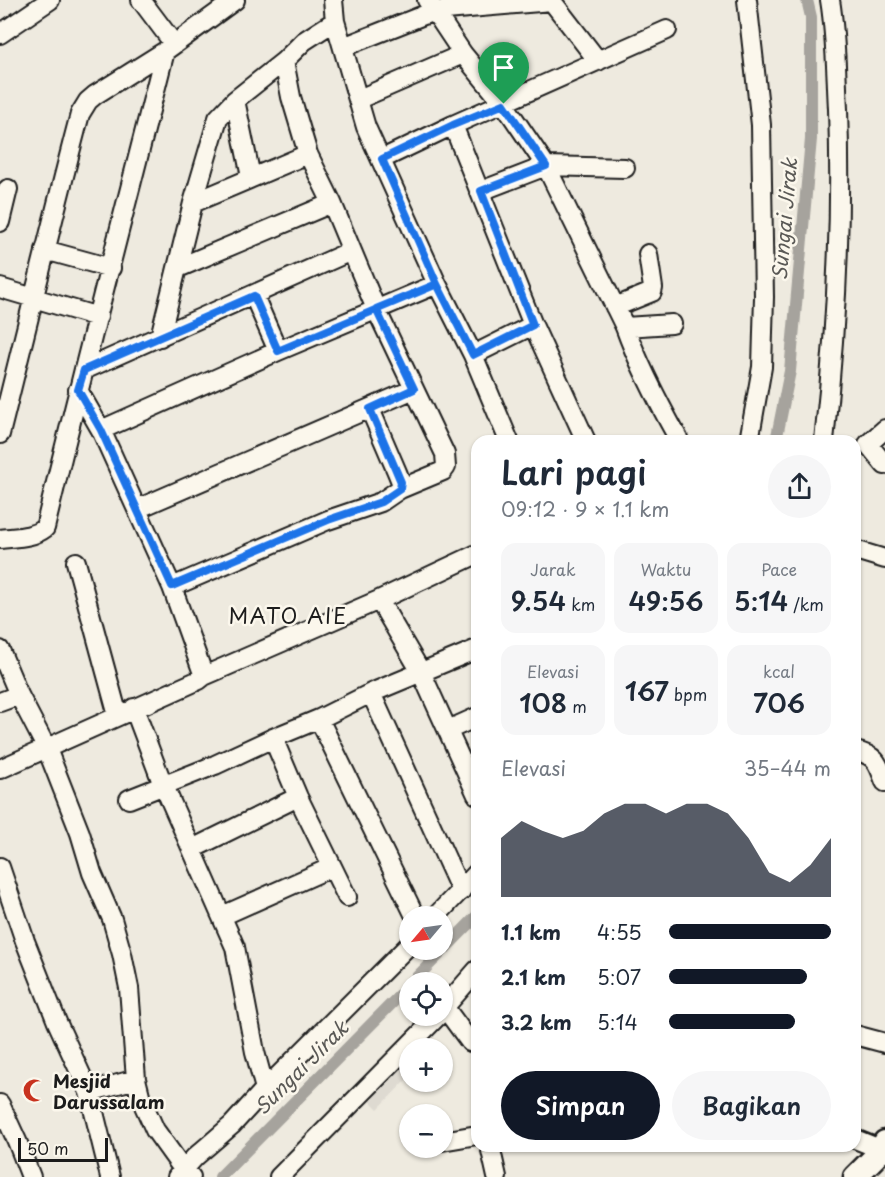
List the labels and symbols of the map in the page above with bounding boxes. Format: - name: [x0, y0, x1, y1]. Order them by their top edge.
- pin: [478, 42, 529, 104]
- water label: Sungai Jirak: [764, 156, 804, 281]
- district label: MATO AIE: [228, 599, 348, 631]
- north arrow: [399, 906, 453, 960]
- water label: Sungai Jirak: [247, 1013, 355, 1121]
- place label: Mesjid Darussalam: [53, 1067, 165, 1115]
- mosque icon: Mesjid Darussalam: [22, 1077, 48, 1103]
- scale bar: [18, 1135, 108, 1162]

